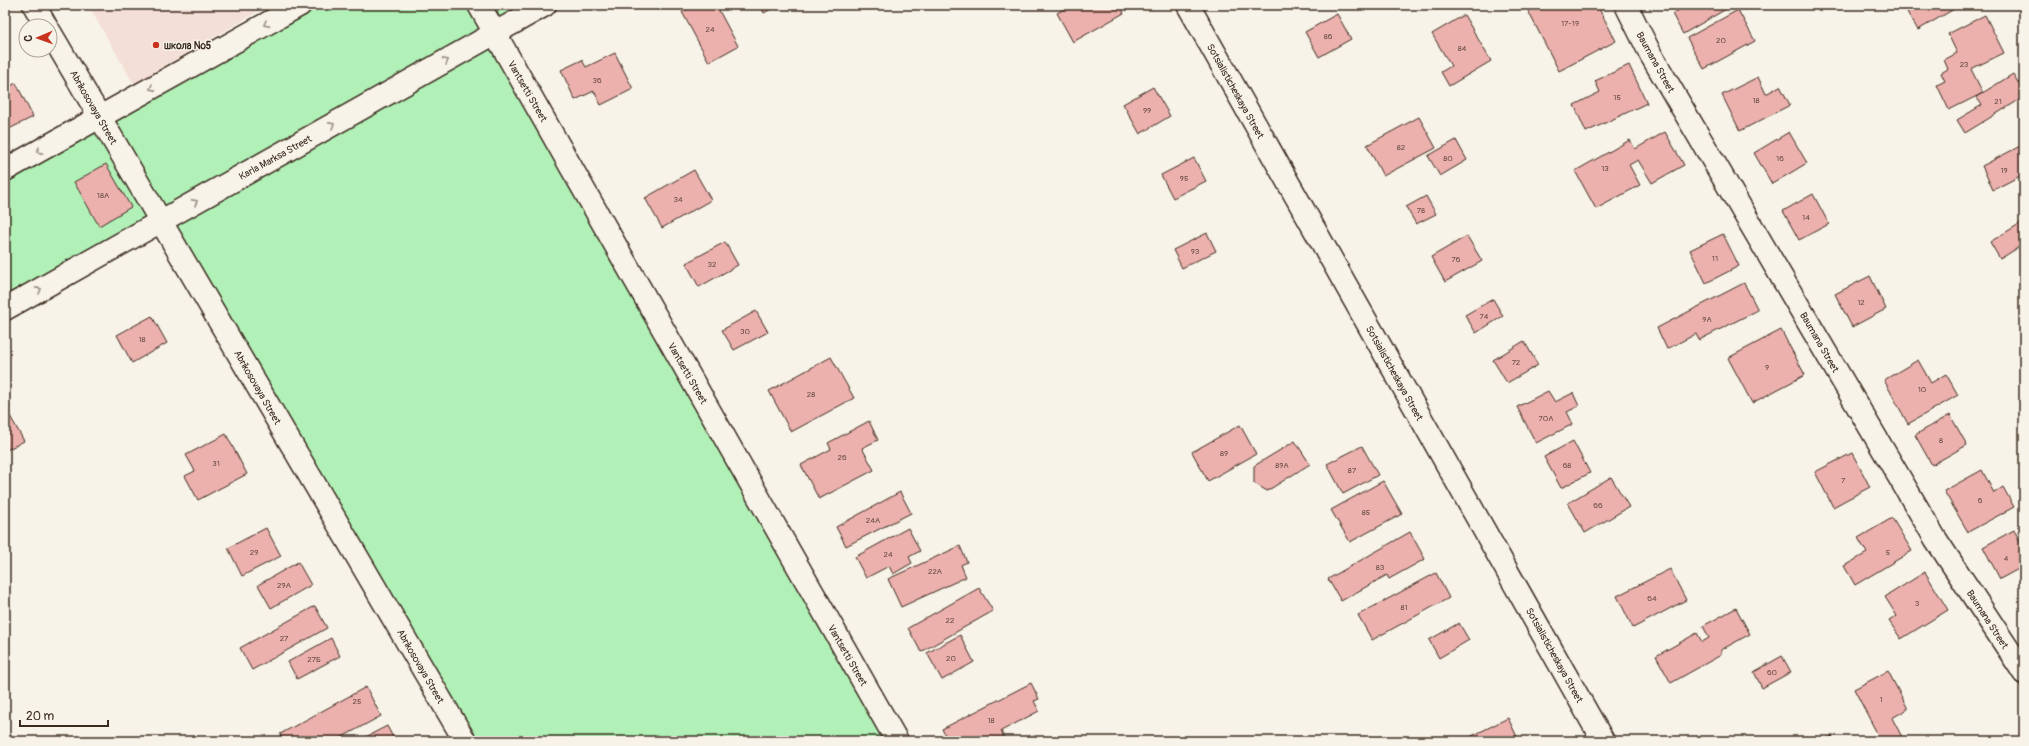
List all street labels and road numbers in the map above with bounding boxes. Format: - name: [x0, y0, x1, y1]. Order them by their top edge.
- street label: Baumana Street: [1633, 30, 1677, 96]
- street label: Sotsialisticheskaya Street: [1204, 42, 1267, 142]
- street label: Vantsetti Street: [505, 59, 550, 125]
- street label: Abrikosovaya Street: [67, 68, 120, 147]
- street label: Karla Marksa Street: [237, 132, 315, 183]
- street label: Baumana Street: [1797, 310, 1842, 376]
- street label: Sotsialisticheskaya Street: [1363, 324, 1426, 424]
- street label: Vantsetti Street: [665, 341, 710, 407]
- street label: Abrikosovaya Street: [231, 348, 284, 427]
- street label: Baumana Street: [1964, 588, 2011, 652]
- street label: Sotsialisticheskaya Street: [1523, 606, 1586, 706]
- street label: Vantsetti Street: [825, 623, 870, 689]
- street label: Abrikosovaya Street: [394, 627, 447, 706]

